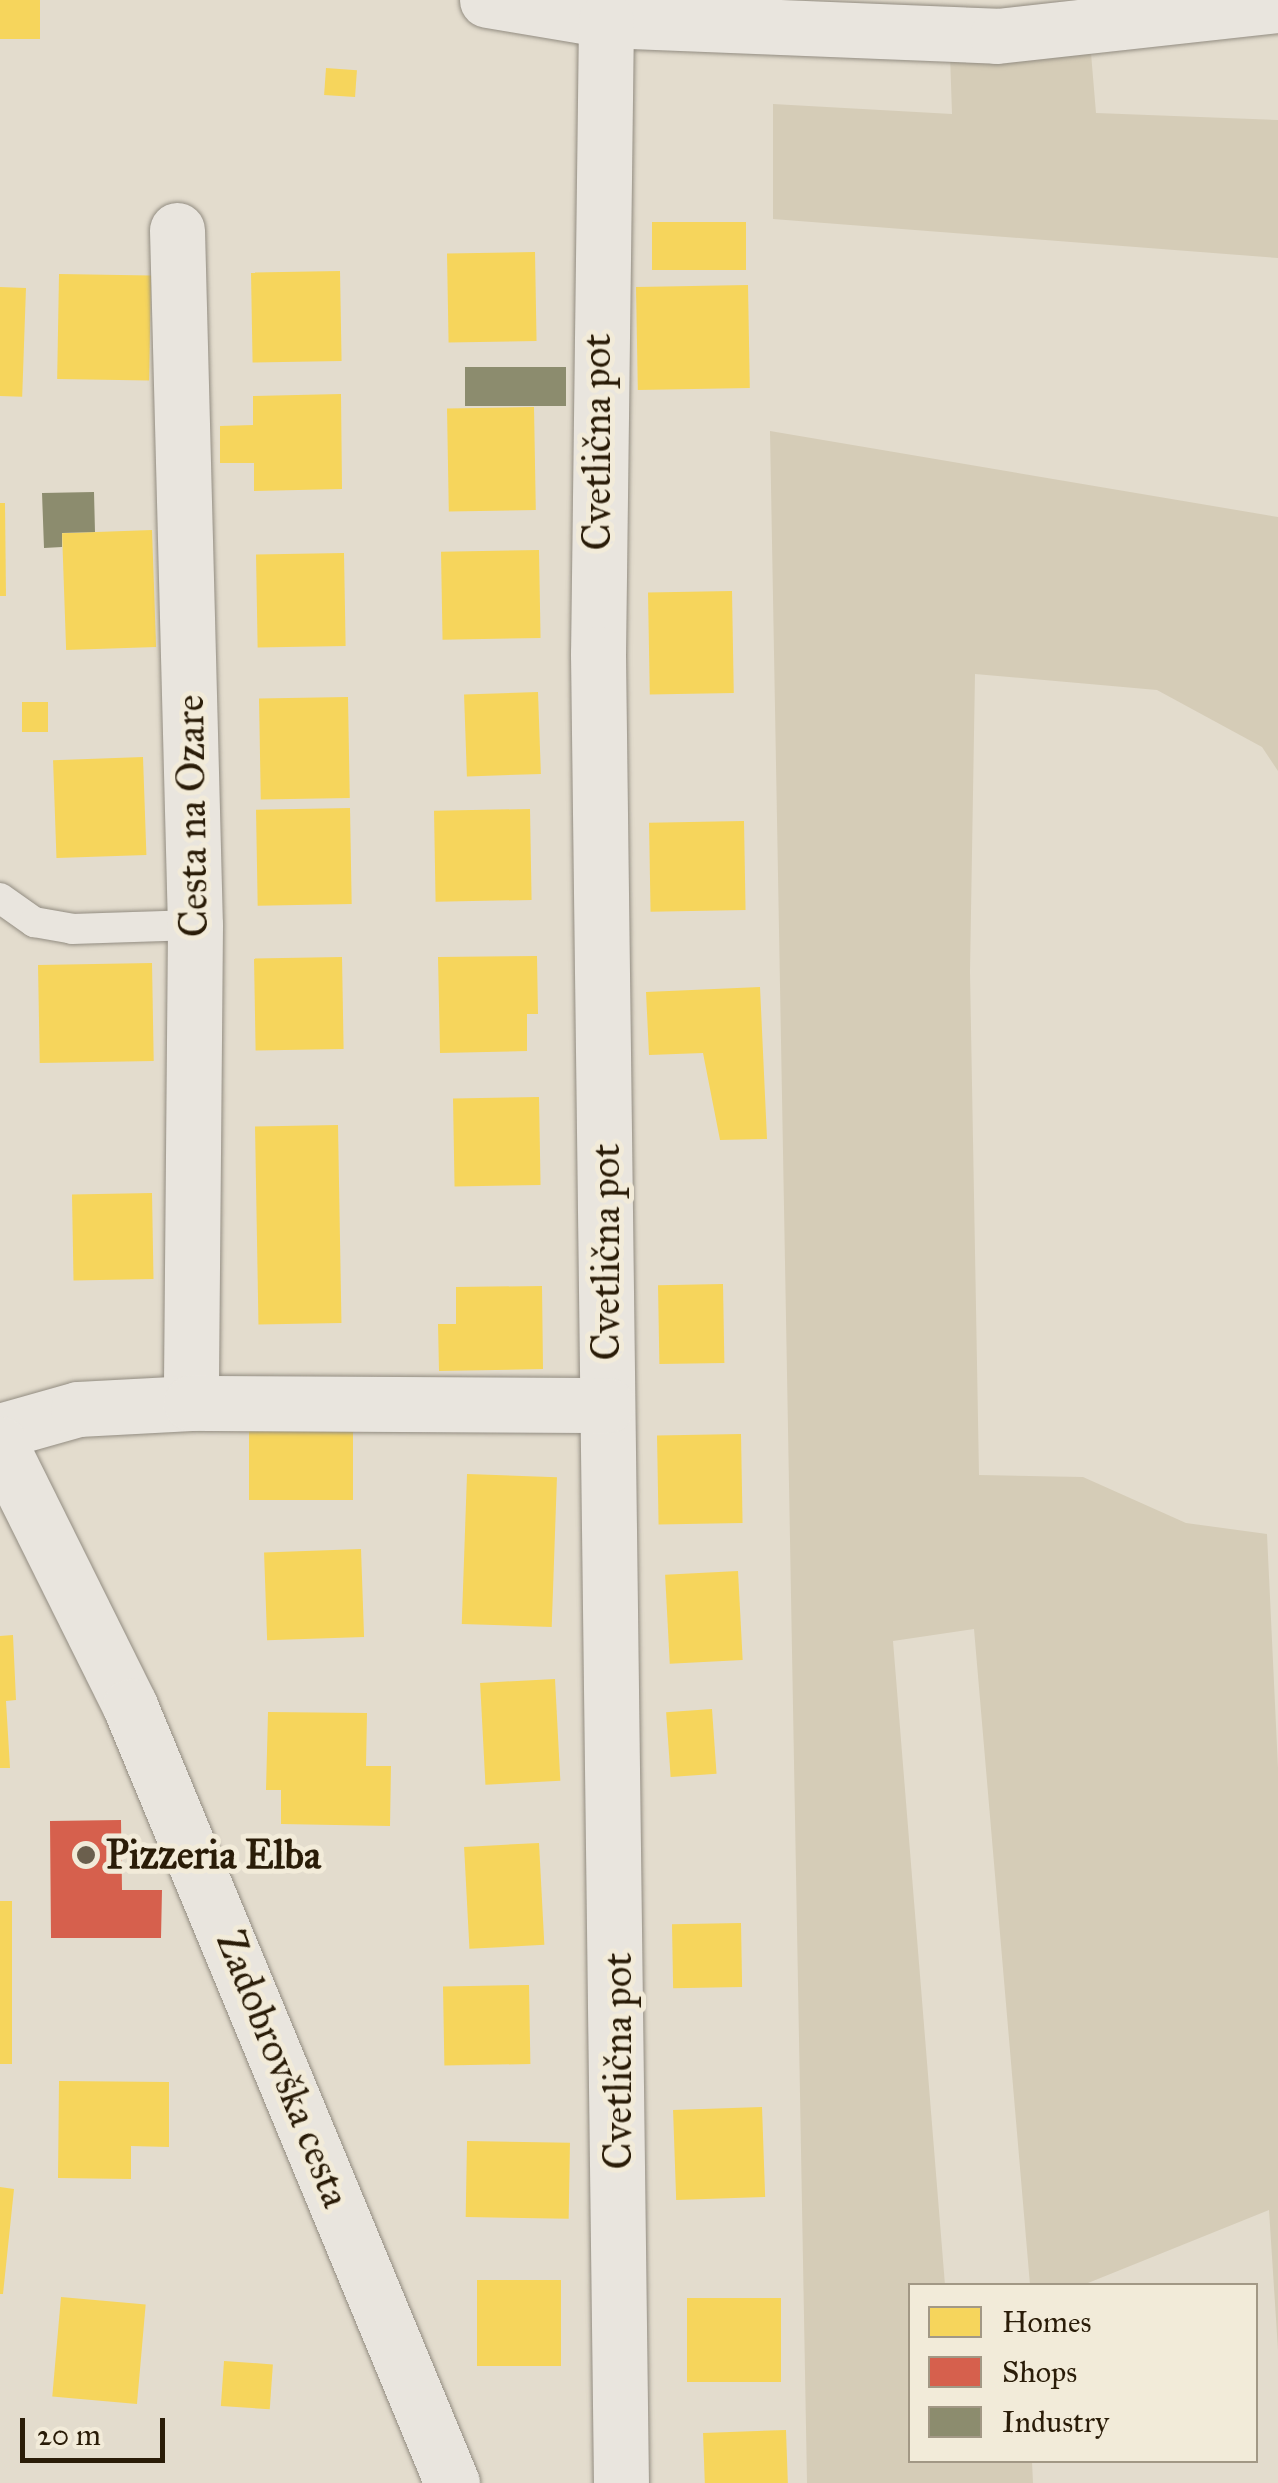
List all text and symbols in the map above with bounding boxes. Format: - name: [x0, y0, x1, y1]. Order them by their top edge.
- street label: Cvetlična pot: [573, 333, 621, 551]
- street label: Cesta na Ozare: [166, 694, 218, 938]
- street label: Cvetlična pot: [582, 1143, 630, 1361]
- place label: Pizzeria Elba: [106, 1831, 321, 1879]
- marker: Pizzeria Elba: [75, 1844, 97, 1866]
- street label: Zadobrovška cesta: [206, 1924, 360, 2214]
- street label: Cvetlična pot: [594, 1952, 642, 2170]
- legend: [908, 2283, 1258, 2463]
- text: Homes: [1002, 2304, 1091, 2340]
- text: Shops: [1002, 2354, 1077, 2390]
- scale bar: [25, 2398, 170, 2460]
- text: Industry: [1002, 2404, 1109, 2440]
- text: 20 m: [37, 2417, 101, 2453]

